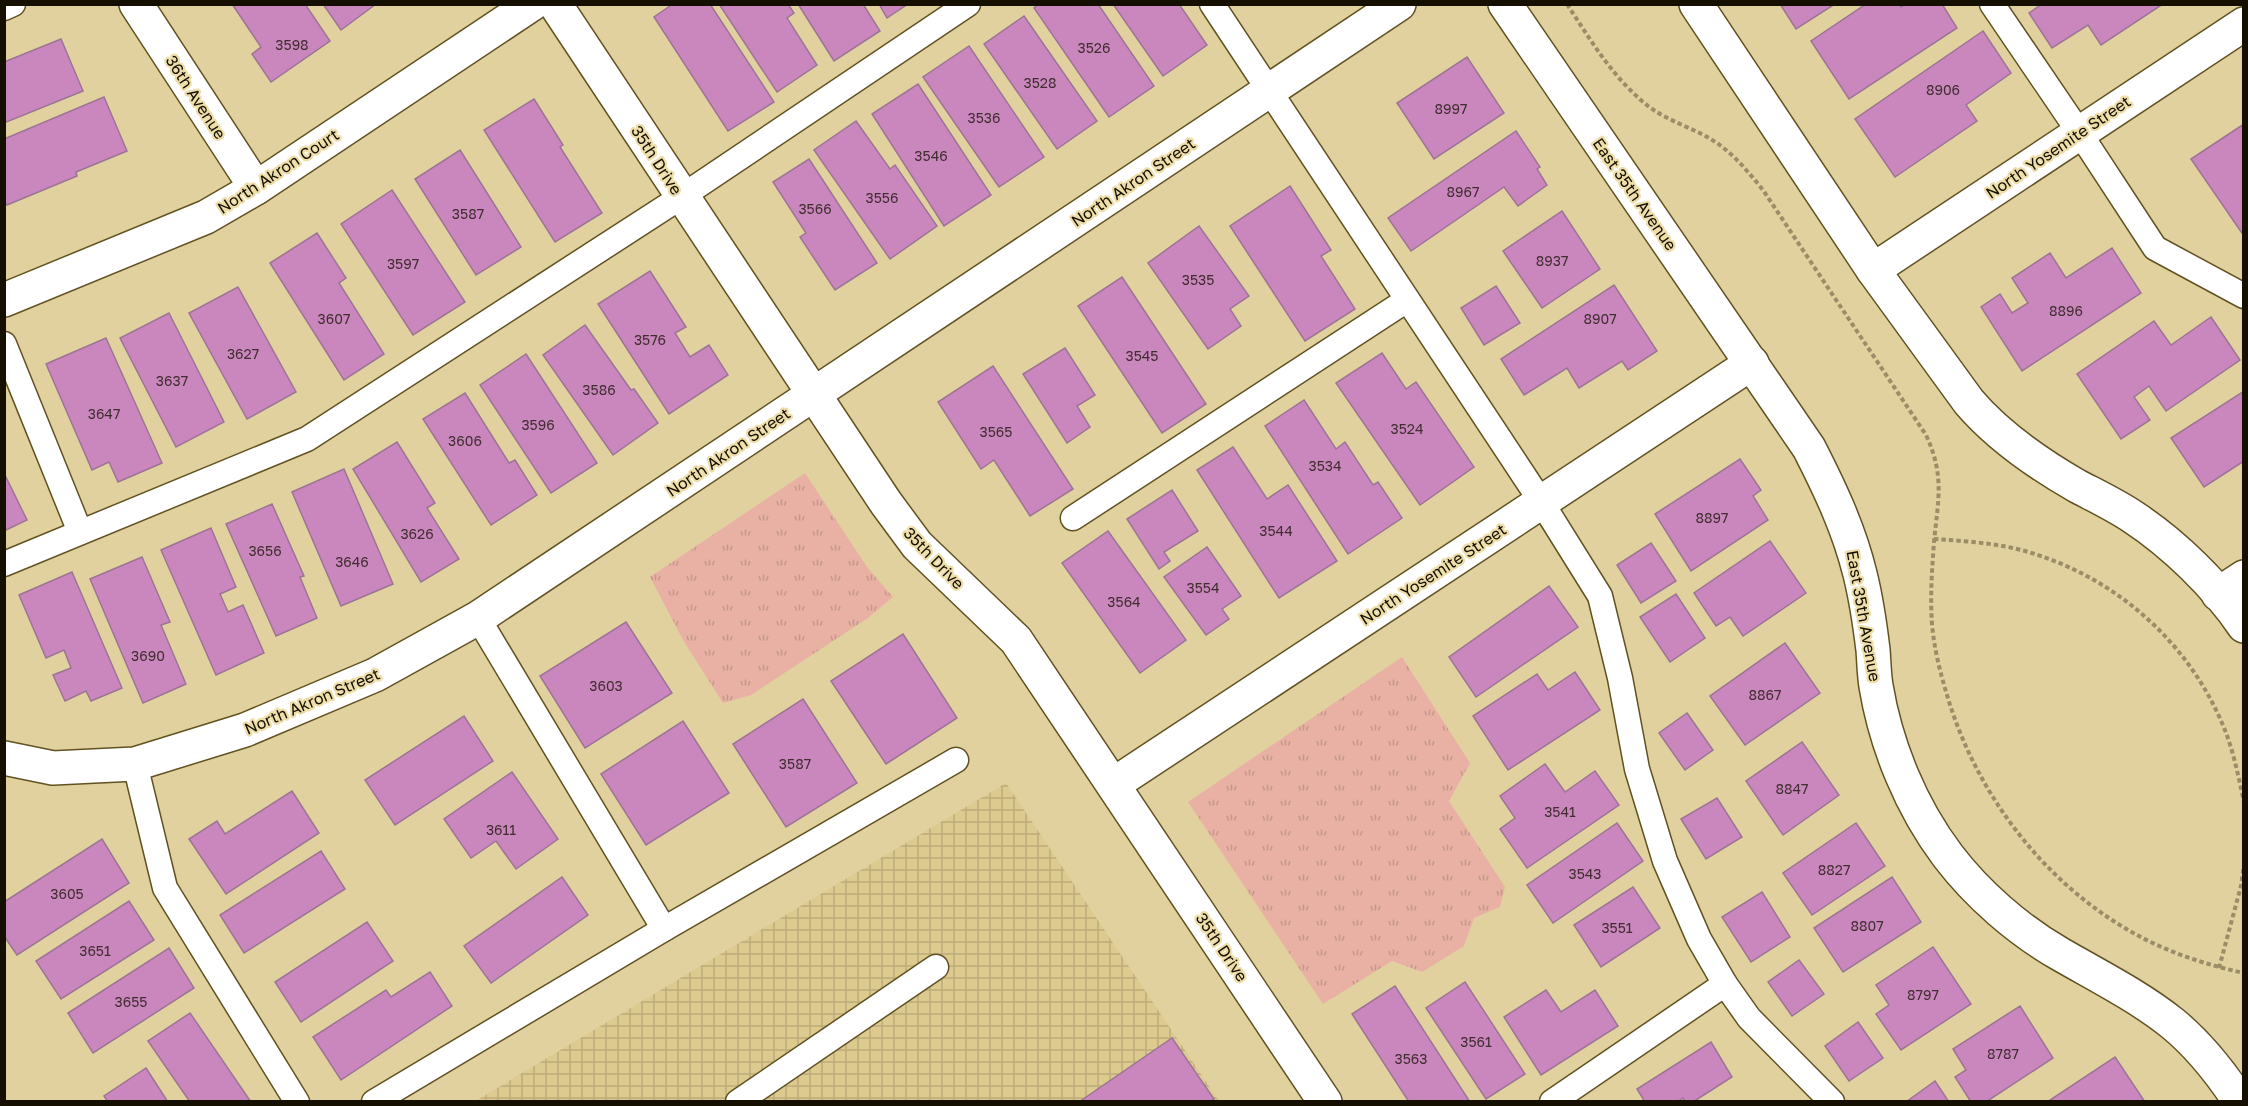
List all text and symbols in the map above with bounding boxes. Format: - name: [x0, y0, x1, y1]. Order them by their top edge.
- house number: 3598: [275, 36, 309, 53]
- house number: 3526: [1078, 39, 1110, 56]
- street label: 36th Avenue: [162, 51, 230, 143]
- house number: 3528: [1024, 74, 1056, 91]
- house number: 8906: [1926, 81, 1960, 98]
- street label: North Yosemite Street: [1982, 91, 2134, 203]
- house number: 8997: [1435, 100, 1467, 117]
- house number: 3536: [968, 109, 1000, 126]
- street label: 35th Drive: [627, 122, 687, 198]
- street label: North Akron Court: [213, 124, 343, 218]
- street label: North Akron Street: [1067, 133, 1199, 231]
- street label: East 35th Avenue: [1589, 134, 1681, 254]
- house number: 3546: [914, 147, 948, 164]
- house number: 8967: [1447, 183, 1479, 200]
- house number: 3556: [866, 189, 898, 206]
- house number: 3566: [798, 200, 832, 217]
- house number: 3587: [452, 205, 484, 222]
- house number: 8937: [1536, 252, 1568, 269]
- house number: 3597: [387, 255, 419, 272]
- house number: 3535: [1182, 271, 1214, 288]
- house number: 8896: [2049, 302, 2083, 319]
- house number: 3607: [318, 310, 350, 327]
- house number: 8907: [1583, 310, 1617, 327]
- house number: 3576: [634, 331, 666, 348]
- house number: 3627: [227, 345, 259, 362]
- house number: 3545: [1126, 347, 1158, 364]
- house number: 3637: [156, 372, 188, 389]
- house number: 3586: [582, 381, 616, 398]
- street label: North Akron Street: [662, 403, 794, 501]
- house number: 3647: [88, 405, 120, 422]
- house number: 3596: [521, 416, 555, 433]
- house number: 3524: [1391, 420, 1423, 437]
- house number: 3565: [980, 423, 1012, 440]
- house number: 3606: [448, 432, 482, 449]
- house number: 3534: [1308, 457, 1342, 474]
- house number: 8897: [1696, 509, 1728, 526]
- street label: North Yosemite Street: [1356, 519, 1510, 629]
- house number: 3544: [1259, 522, 1293, 539]
- street label: 35th Drive: [900, 523, 968, 593]
- house number: 3626: [400, 525, 434, 542]
- house number: 3656: [248, 542, 282, 559]
- street label: East 35th Avenue: [1843, 549, 1885, 683]
- house number: 3646: [335, 553, 369, 570]
- house number: 3554: [1187, 579, 1219, 596]
- house number: 3564: [1107, 593, 1141, 610]
- house number: 3690: [131, 647, 165, 664]
- street label: North Akron Street: [241, 663, 383, 739]
- house number: 3603: [589, 677, 623, 694]
- house number: 8867: [1749, 686, 1781, 703]
- house number: 3587: [779, 755, 811, 772]
- house number: 8847: [1775, 780, 1809, 797]
- house number: 3541: [1544, 803, 1576, 820]
- house number: 3611: [486, 821, 516, 838]
- house number: 8827: [1818, 861, 1850, 878]
- house number: 3543: [1568, 865, 1602, 882]
- house number: 3605: [50, 885, 84, 902]
- street label: 35th Drive: [1192, 909, 1252, 985]
- house number: 8807: [1850, 917, 1884, 934]
- house number: 3551: [1601, 919, 1633, 936]
- house number: 3651: [79, 942, 111, 959]
- house number: 8797: [1907, 986, 1939, 1003]
- house number: 3655: [115, 993, 147, 1010]
- house number: 3561: [1460, 1033, 1492, 1050]
- house number: 8787: [1987, 1045, 2019, 1062]
- house number: 3563: [1395, 1050, 1427, 1067]

